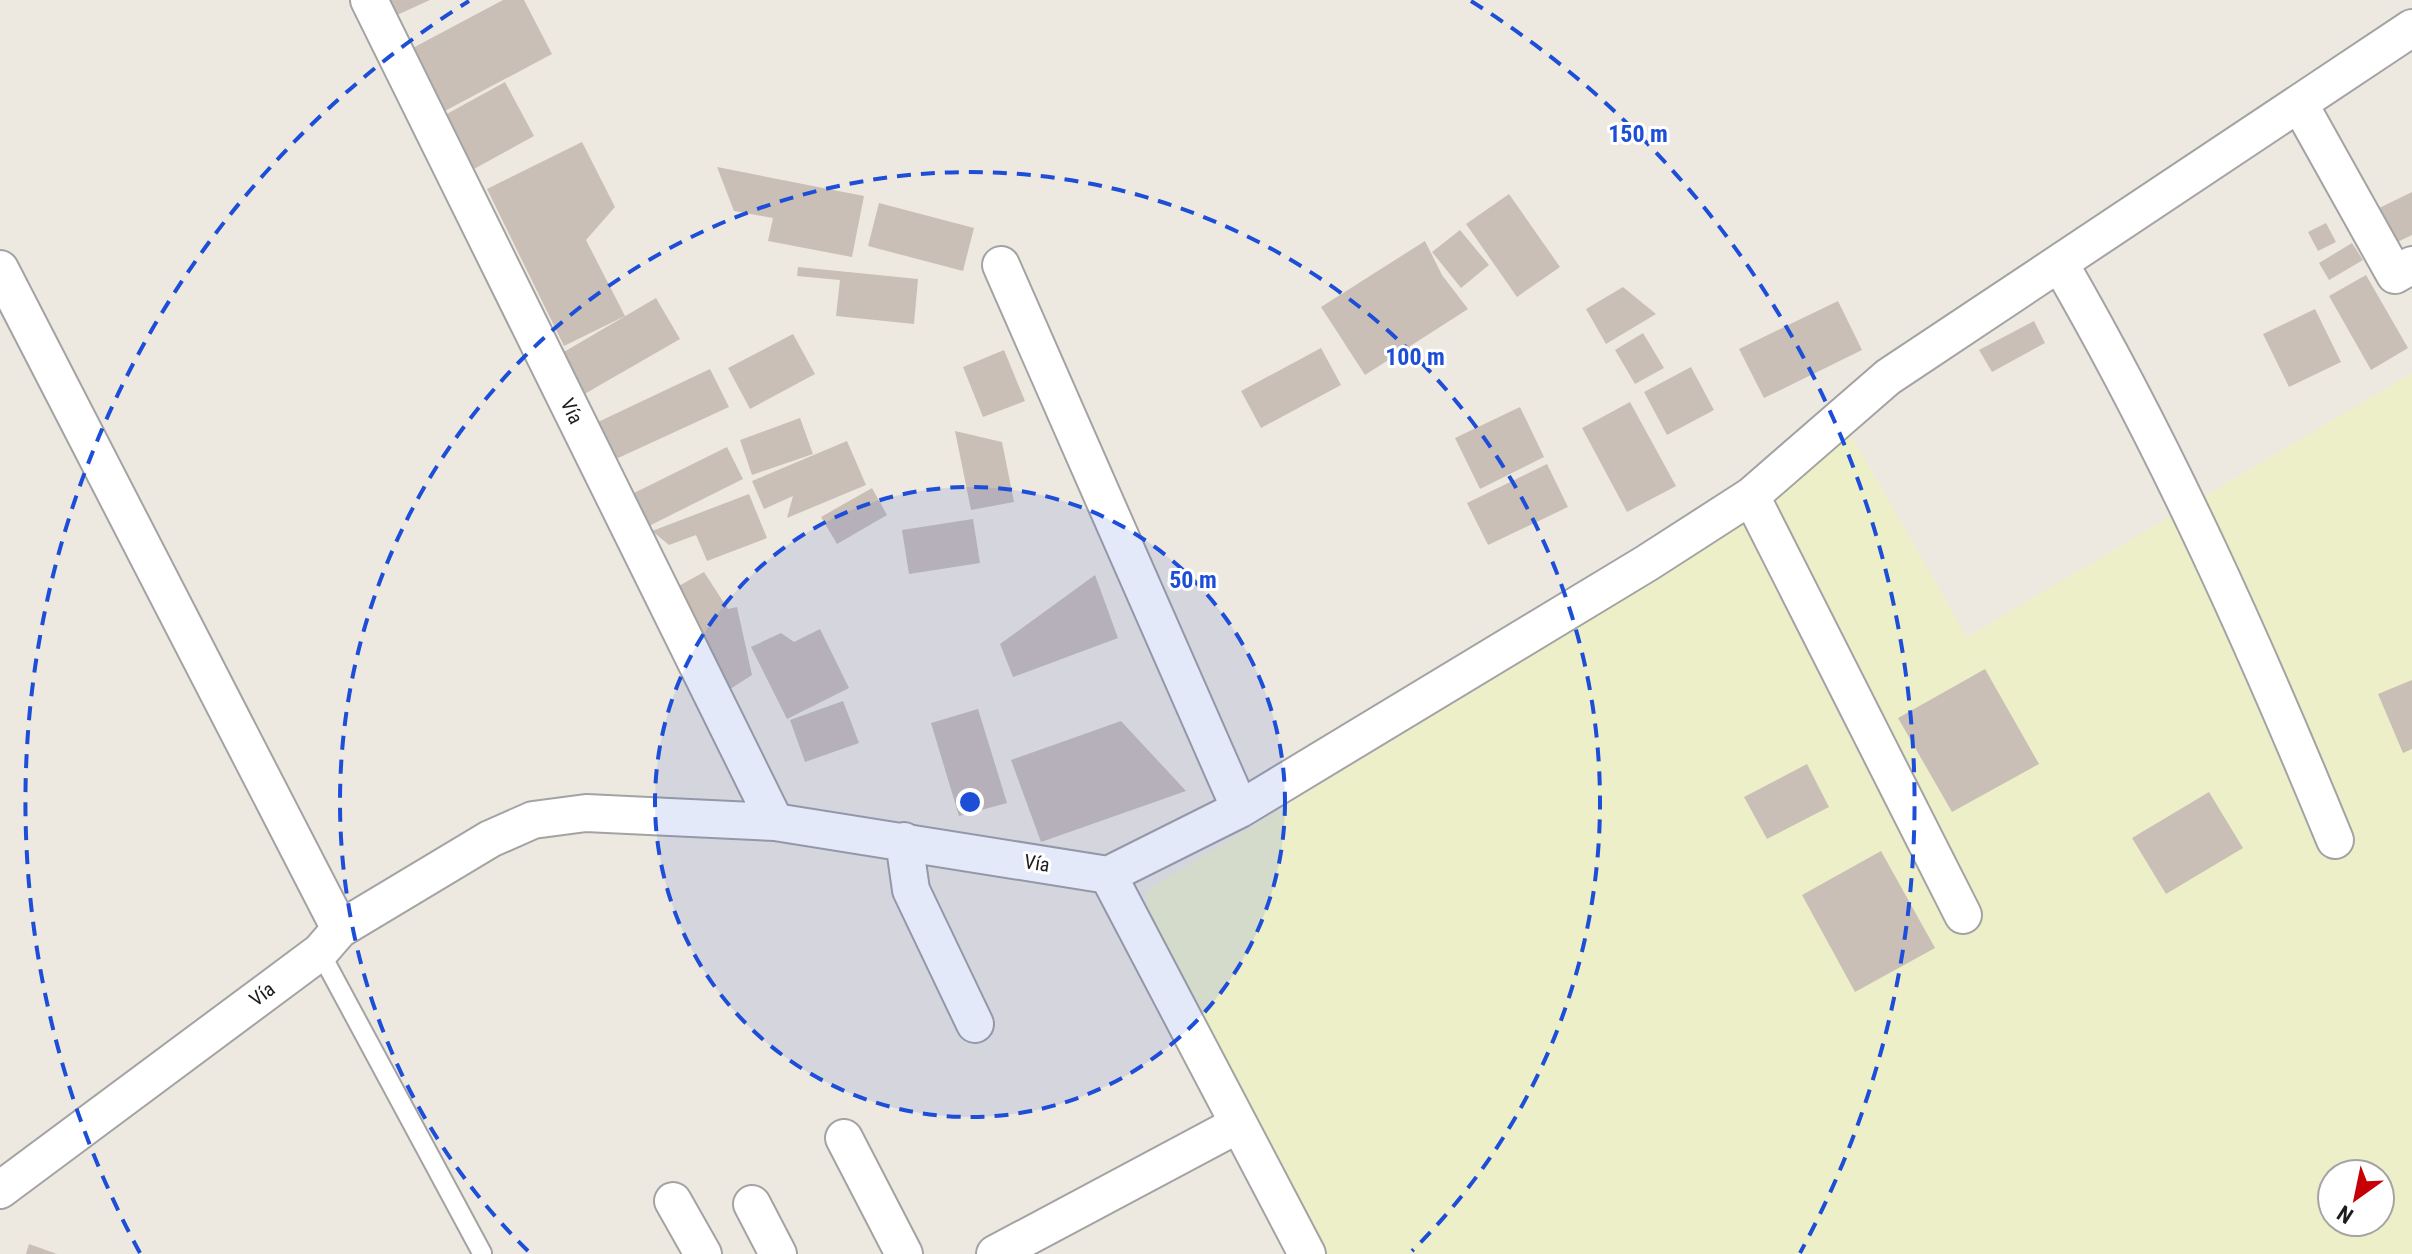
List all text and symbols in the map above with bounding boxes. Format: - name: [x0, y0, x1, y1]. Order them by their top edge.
- text: 150 m: [1608, 120, 1668, 148]
- text: 100 m: [1385, 343, 1445, 371]
- street label: Vía: [556, 394, 588, 428]
- text: 50 m: [1169, 566, 1217, 594]
- centre of rings: [956, 788, 984, 816]
- street label: Vía: [1023, 849, 1051, 877]
- street label: Vía: [245, 977, 279, 1011]
- north arrow: [2316, 1158, 2396, 1238]
- text: N: [2333, 1200, 2358, 1229]

